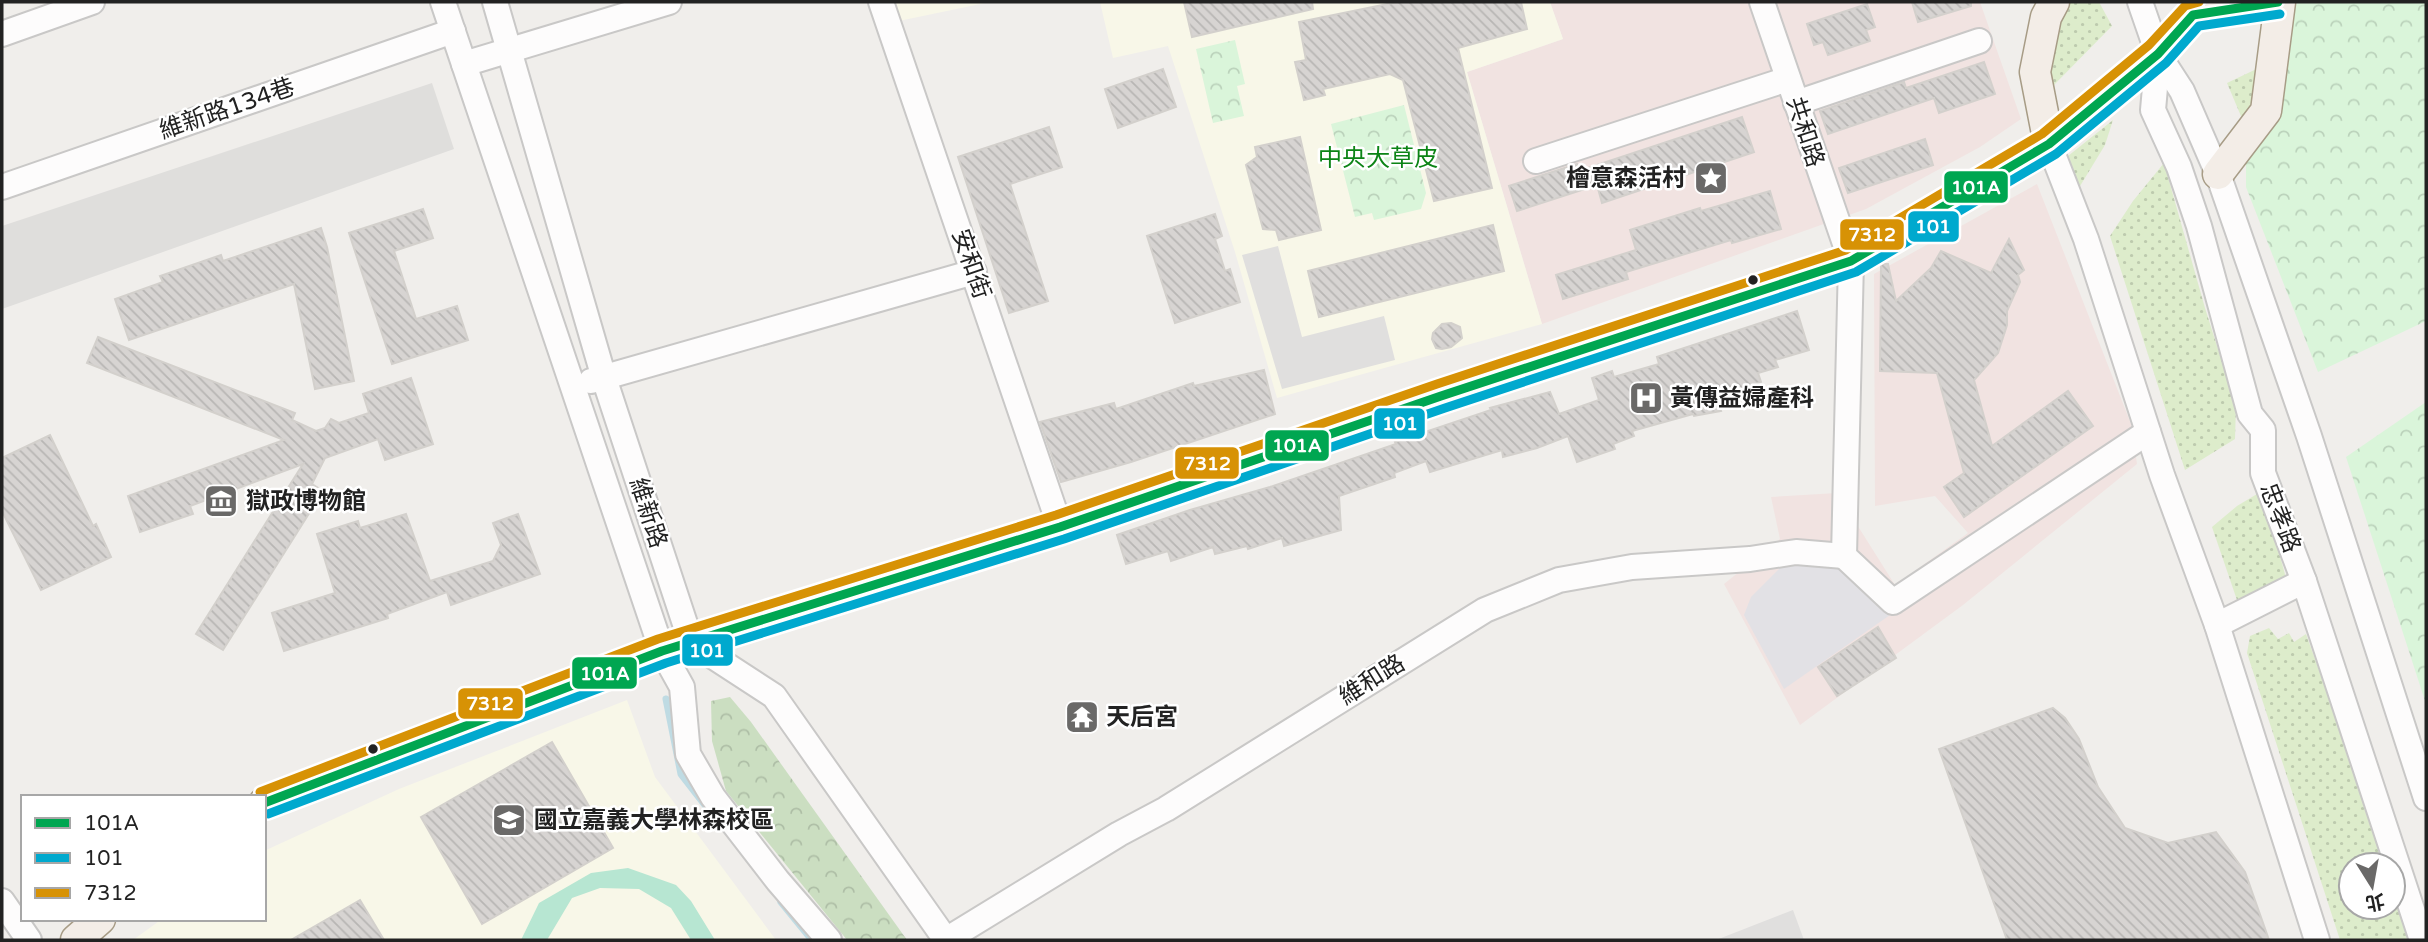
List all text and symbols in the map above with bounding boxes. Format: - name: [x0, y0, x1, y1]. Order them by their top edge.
- street label: 維新路134巷: [156, 72, 298, 146]
- street label: 共和路: [1780, 93, 1830, 171]
- park label: 中央大草皮: [1318, 144, 1438, 173]
- place icon: 檜意森活村: [1692, 159, 1730, 197]
- place label: 檜意森活村: [1566, 164, 1686, 193]
- line badge: 101A: [1943, 170, 2009, 204]
- text: 101A: [1951, 177, 2001, 199]
- line badge: 101: [1907, 210, 1960, 243]
- text: 101: [1915, 216, 1951, 238]
- line badge: 7312: [1839, 218, 1905, 251]
- text: 7312: [1848, 224, 1896, 246]
- street label: 安和街: [946, 225, 996, 303]
- unlabelled marker: [1746, 273, 1760, 287]
- hospital icon: 黃傳益婦產科: [1627, 379, 1665, 417]
- place label: 黃傳益婦產科: [1670, 384, 1814, 413]
- line badge: 101: [1373, 407, 1426, 440]
- text: 101: [1382, 413, 1418, 435]
- line badge: 101A: [1264, 429, 1330, 462]
- text: 101A: [1272, 435, 1322, 457]
- line badge: 7312: [1174, 446, 1240, 480]
- text: 7312: [1183, 453, 1231, 475]
- street label: 維新路: [623, 474, 673, 552]
- street label: 忠孝路: [2254, 479, 2306, 557]
- museum icon: 獄政博物館: [202, 482, 240, 520]
- place label: 獄政博物館: [246, 487, 366, 516]
- line badge: 101: [681, 633, 734, 667]
- text: 101: [689, 640, 725, 662]
- street label: 維和路: [1334, 649, 1410, 711]
- line badge: 101A: [571, 656, 638, 690]
- text: 101A: [580, 663, 630, 685]
- line badge: 7312: [457, 687, 524, 720]
- text: 7312: [466, 693, 514, 715]
- temple icon: 天后宮: [1063, 698, 1101, 736]
- place label: 天后宮: [1106, 703, 1178, 732]
- unlabelled marker: [366, 742, 380, 756]
- legend: [21, 795, 266, 921]
- school or university icon: 國立嘉義大學林森校區: [490, 801, 528, 839]
- place label: 國立嘉義大學林森校區: [534, 806, 774, 835]
- text: 101A: [84, 811, 139, 836]
- text: 101: [84, 846, 124, 871]
- north arrow: [2337, 851, 2407, 921]
- text: 7312: [84, 881, 137, 906]
- text: 北: [2364, 889, 2386, 914]

